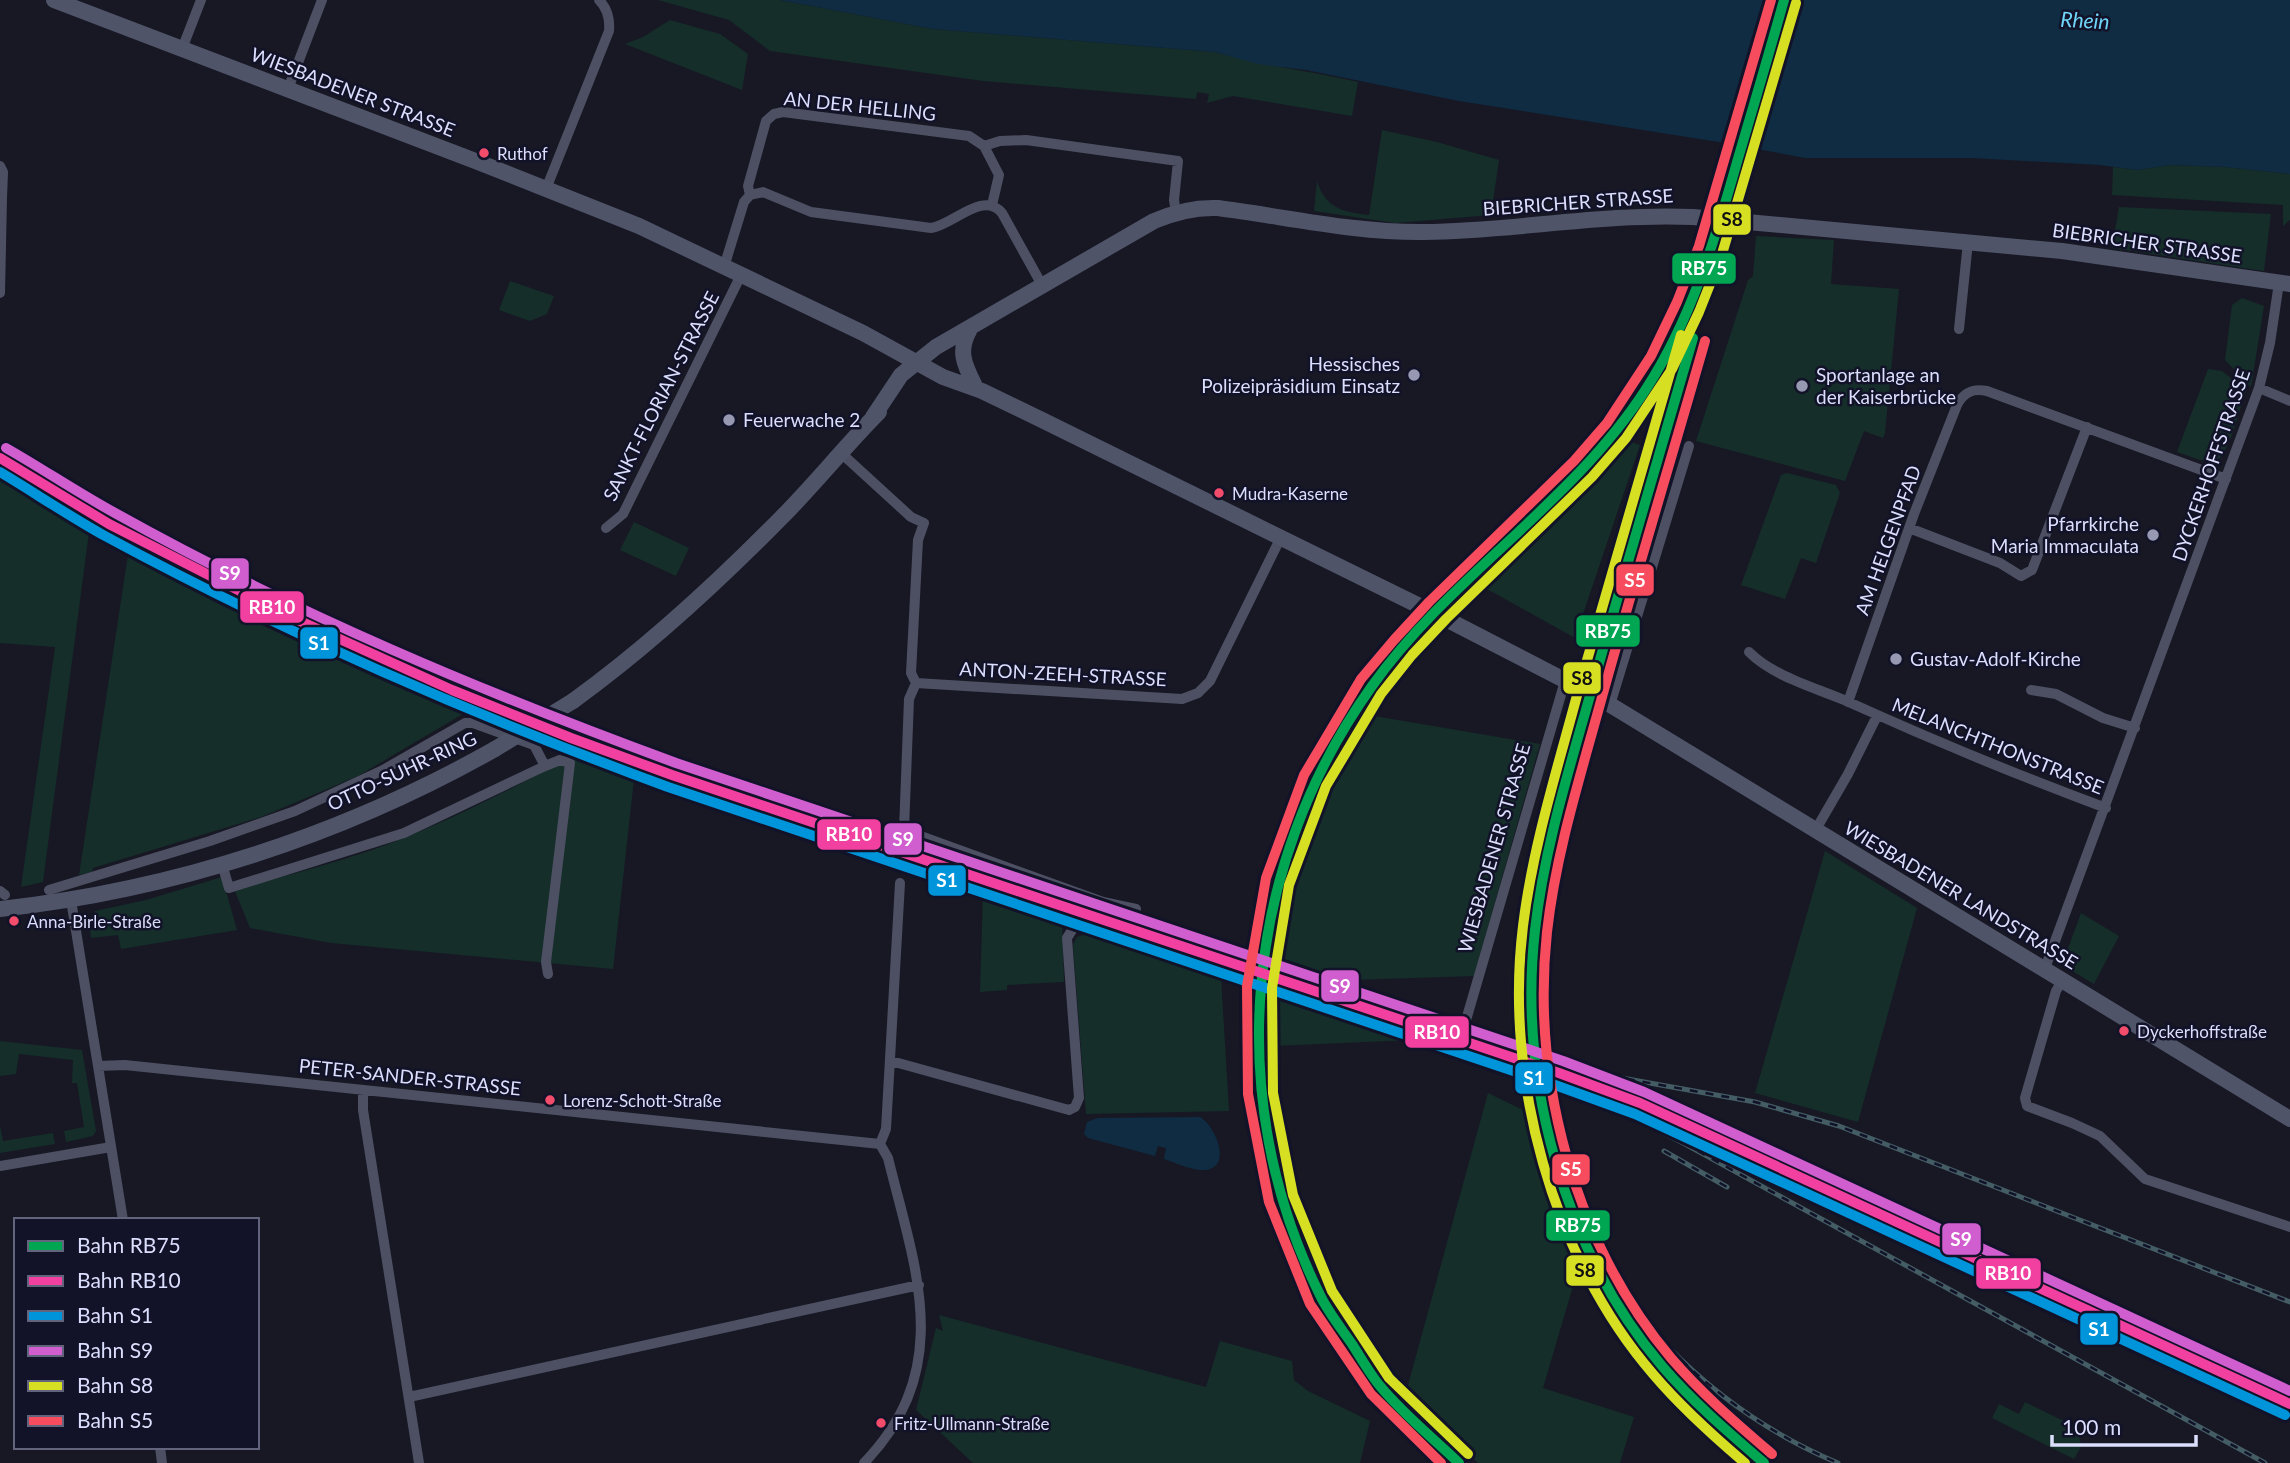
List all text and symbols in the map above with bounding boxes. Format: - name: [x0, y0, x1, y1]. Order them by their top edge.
- water label: Rhein: [2060, 6, 2110, 33]
- street label: WIESBADENER STRASSE: [248, 42, 459, 141]
- street label: AN DER HELLING: [783, 86, 937, 125]
- place label: Ruthof: [497, 143, 548, 164]
- marker: Ruthof: [477, 146, 491, 160]
- street label: BIEBRICHER STRASSE: [1482, 183, 1674, 220]
- line badge: S8: [1712, 203, 1752, 236]
- text: S8: [1721, 207, 1743, 230]
- street label: BIEBRICHER STRASSE: [2051, 218, 2243, 267]
- line badge: RB75: [1671, 252, 1737, 285]
- text: RB75: [1681, 256, 1727, 279]
- street label: SANKT-FLORIAN-STRASSE: [598, 287, 723, 504]
- place label: Hessisches Polizeipräsidium Einsatz: [1201, 352, 1400, 397]
- place label: Sportanlage an der Kaiserbrücke: [1816, 363, 1956, 408]
- street label: DYCKERHOFFSTRASSE: [2167, 366, 2254, 564]
- marker: Hessisches Polizeipräsidium Einsatz: [1406, 367, 1422, 383]
- marker: Sportanlage an der Kaiserbrücke: [1794, 378, 1810, 394]
- place label: Feuerwache 2: [743, 408, 860, 431]
- marker: Feuerwache 2: [721, 412, 737, 428]
- street label: AM HELGENPFAD: [1850, 462, 1925, 618]
- place label: Mudra-Kaserne: [1232, 483, 1348, 504]
- marker: Mudra-Kaserne: [1212, 486, 1226, 500]
- place label: Pfarrkirche Maria Immaculata: [1991, 512, 2139, 557]
- marker: Pfarrkirche Maria Immaculata: [2145, 527, 2161, 543]
- line badge: S9: [210, 557, 250, 590]
- text: S9: [219, 561, 241, 584]
- line badge: S5: [1615, 563, 1655, 597]
- text: S5: [1624, 568, 1646, 591]
- line badge: RB10: [239, 590, 305, 624]
- text: RB10: [249, 595, 295, 618]
- line badge: RB75: [1575, 614, 1641, 648]
- text: RB75: [1585, 619, 1631, 642]
- line badge: S1: [299, 626, 339, 660]
- text: S1: [308, 631, 330, 654]
- place label: Gustav-Adolf-Kirche: [1910, 647, 2081, 670]
- marker: Gustav-Adolf-Kirche: [1888, 651, 1904, 667]
- street label: ANTON-ZEEH-STRASSE: [959, 657, 1167, 690]
- line badge: S8: [1562, 661, 1602, 695]
- text: S8: [1571, 666, 1593, 689]
- street label: MELANCHTHONSTRASSE: [1889, 692, 2107, 799]
- street label: OTTO-SUHR-RING: [323, 726, 480, 815]
- street label: WIESBADENER STRASSE: [1453, 740, 1534, 955]
- street label: WIESBADENER LANDSTRASSE: [1840, 816, 2082, 974]
- line badge: RB10: [816, 818, 882, 851]
- text: RB10: [826, 822, 872, 845]
- line badge: S9: [883, 822, 923, 856]
- text: S9: [892, 827, 914, 850]
- line badge: S1: [927, 864, 967, 897]
- text: S1: [936, 868, 958, 891]
- place label: Anna-Birle-Straße: [27, 911, 161, 932]
- marker: Anna-Birle-Straße: [7, 914, 21, 928]
- line badge: S9: [1320, 969, 1360, 1003]
- text: S9: [1329, 974, 1351, 997]
- line badge: RB10: [1404, 1015, 1470, 1049]
- text: RB10: [1414, 1020, 1460, 1043]
- place label: Dyckerhoffstraße: [2137, 1021, 2267, 1042]
- marker: Dyckerhoffstraße: [2117, 1024, 2131, 1038]
- street label: PETER-SANDER-STRASSE: [298, 1053, 522, 1100]
- line badge: S1: [1514, 1061, 1554, 1095]
- text: S1: [1523, 1066, 1545, 1089]
- place label: Lorenz-Schott-Straße: [563, 1090, 721, 1111]
- marker: Lorenz-Schott-Straße: [543, 1093, 557, 1107]
- line badge: S5: [1551, 1153, 1591, 1186]
- text: S5: [1560, 1157, 1582, 1180]
- line badge: RB75: [1545, 1209, 1611, 1242]
- text: RB75: [1555, 1213, 1601, 1236]
- legend: [14, 1218, 259, 1449]
- line badge: S9: [1941, 1222, 1982, 1256]
- text: S9: [1950, 1227, 1972, 1250]
- text: Bahn RB75: [77, 1232, 181, 1257]
- line badge: S8: [1565, 1254, 1605, 1287]
- line badge: RB10: [1975, 1257, 2042, 1290]
- text: S8: [1574, 1258, 1596, 1281]
- text: RB10: [1985, 1261, 2031, 1284]
- text: Bahn RB10: [77, 1267, 181, 1292]
- text: Bahn S1: [77, 1302, 153, 1327]
- line badge: S1: [2079, 1312, 2119, 1346]
- text: S1: [2088, 1317, 2110, 1340]
- text: Bahn S9: [77, 1337, 153, 1362]
- text: Bahn S8: [77, 1372, 153, 1397]
- scale bar: [2052, 1404, 2196, 1448]
- text: Bahn S5: [77, 1407, 153, 1432]
- place label: Fritz-Ullmann-Straße: [894, 1413, 1049, 1434]
- text: 100 m: [2062, 1414, 2121, 1439]
- marker: Fritz-Ullmann-Straße: [874, 1416, 888, 1430]

